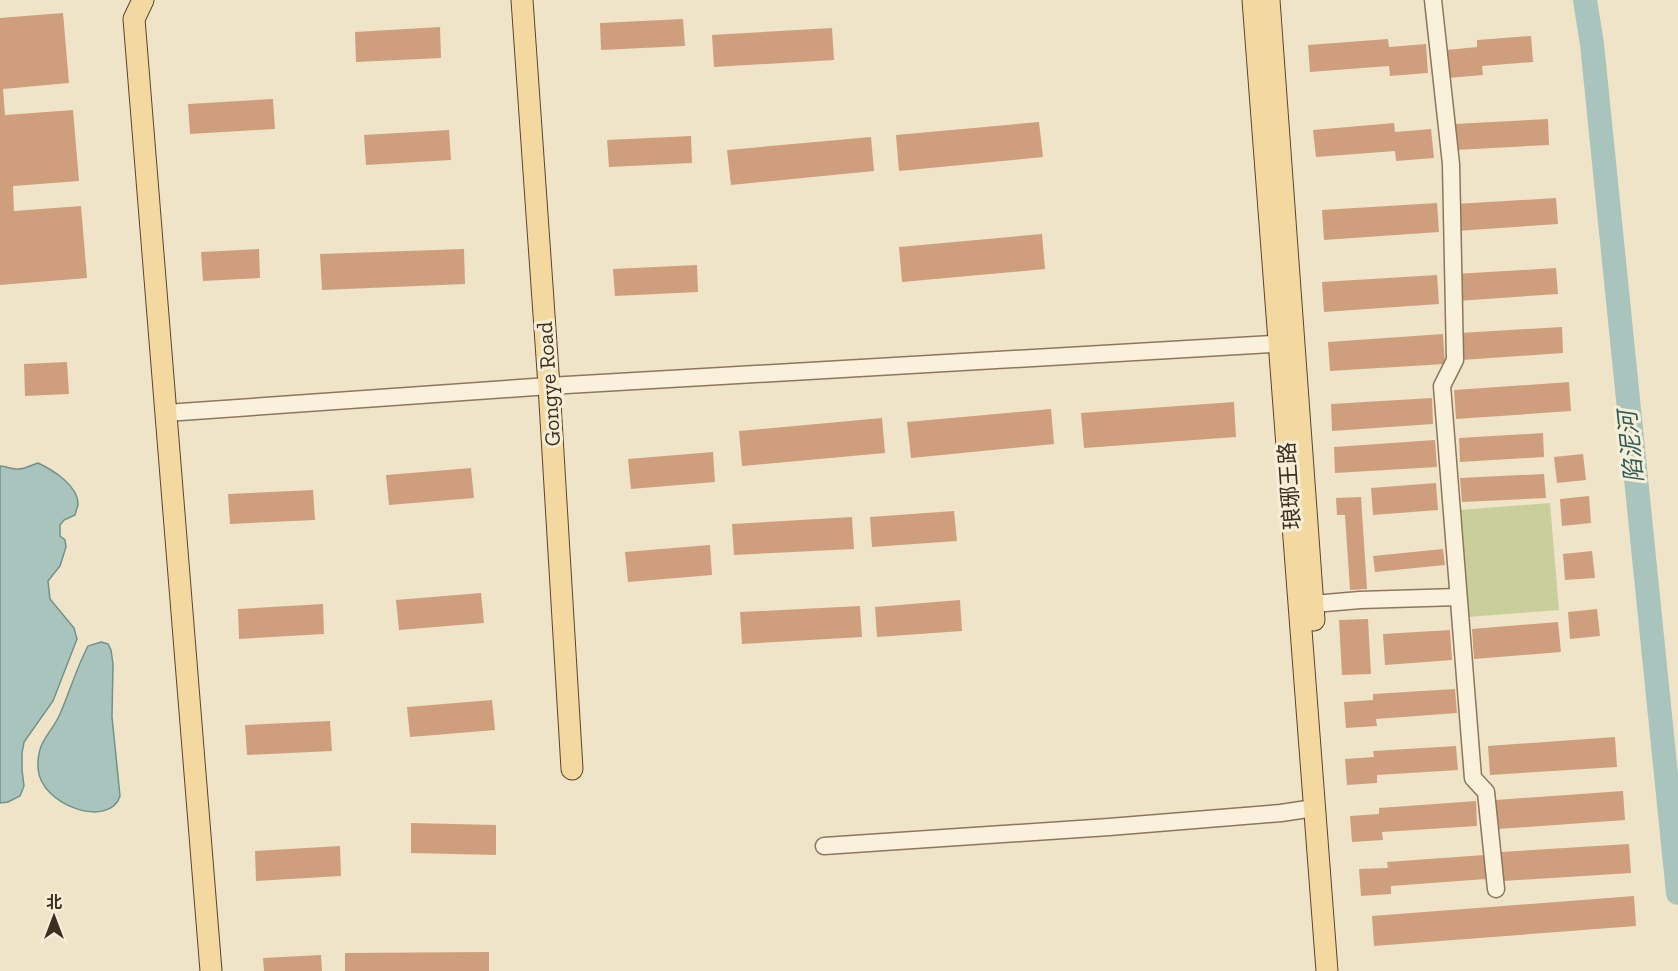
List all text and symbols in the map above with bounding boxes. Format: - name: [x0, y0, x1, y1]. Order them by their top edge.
- street label: Gongye Road: [531, 321, 566, 447]
- water label: 陷泥河: [1612, 406, 1649, 484]
- street label: 琅琊王路: [1273, 441, 1306, 531]
- north arrow: [24, 887, 84, 947]
- text: 北: [46, 893, 62, 912]

